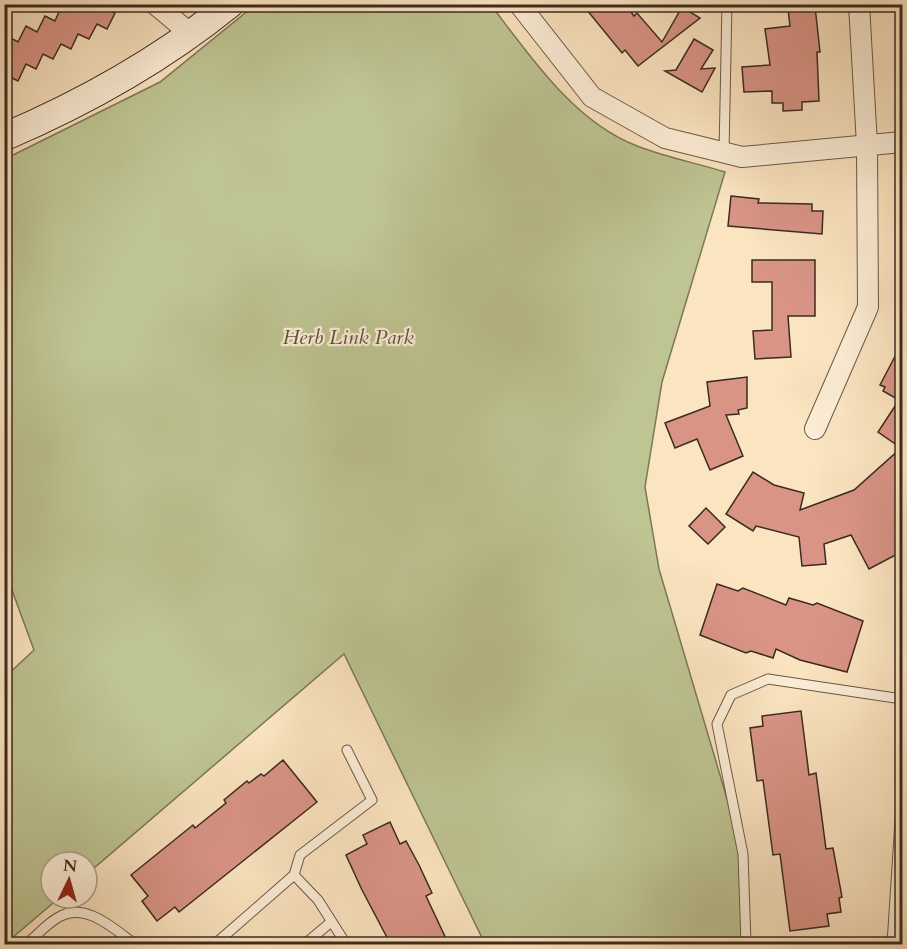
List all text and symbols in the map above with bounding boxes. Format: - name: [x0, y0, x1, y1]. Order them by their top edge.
- park label: Herb Link Park: [282, 323, 414, 352]
- north arrow: [39, 850, 99, 910]
- text: N: [62, 854, 78, 878]

